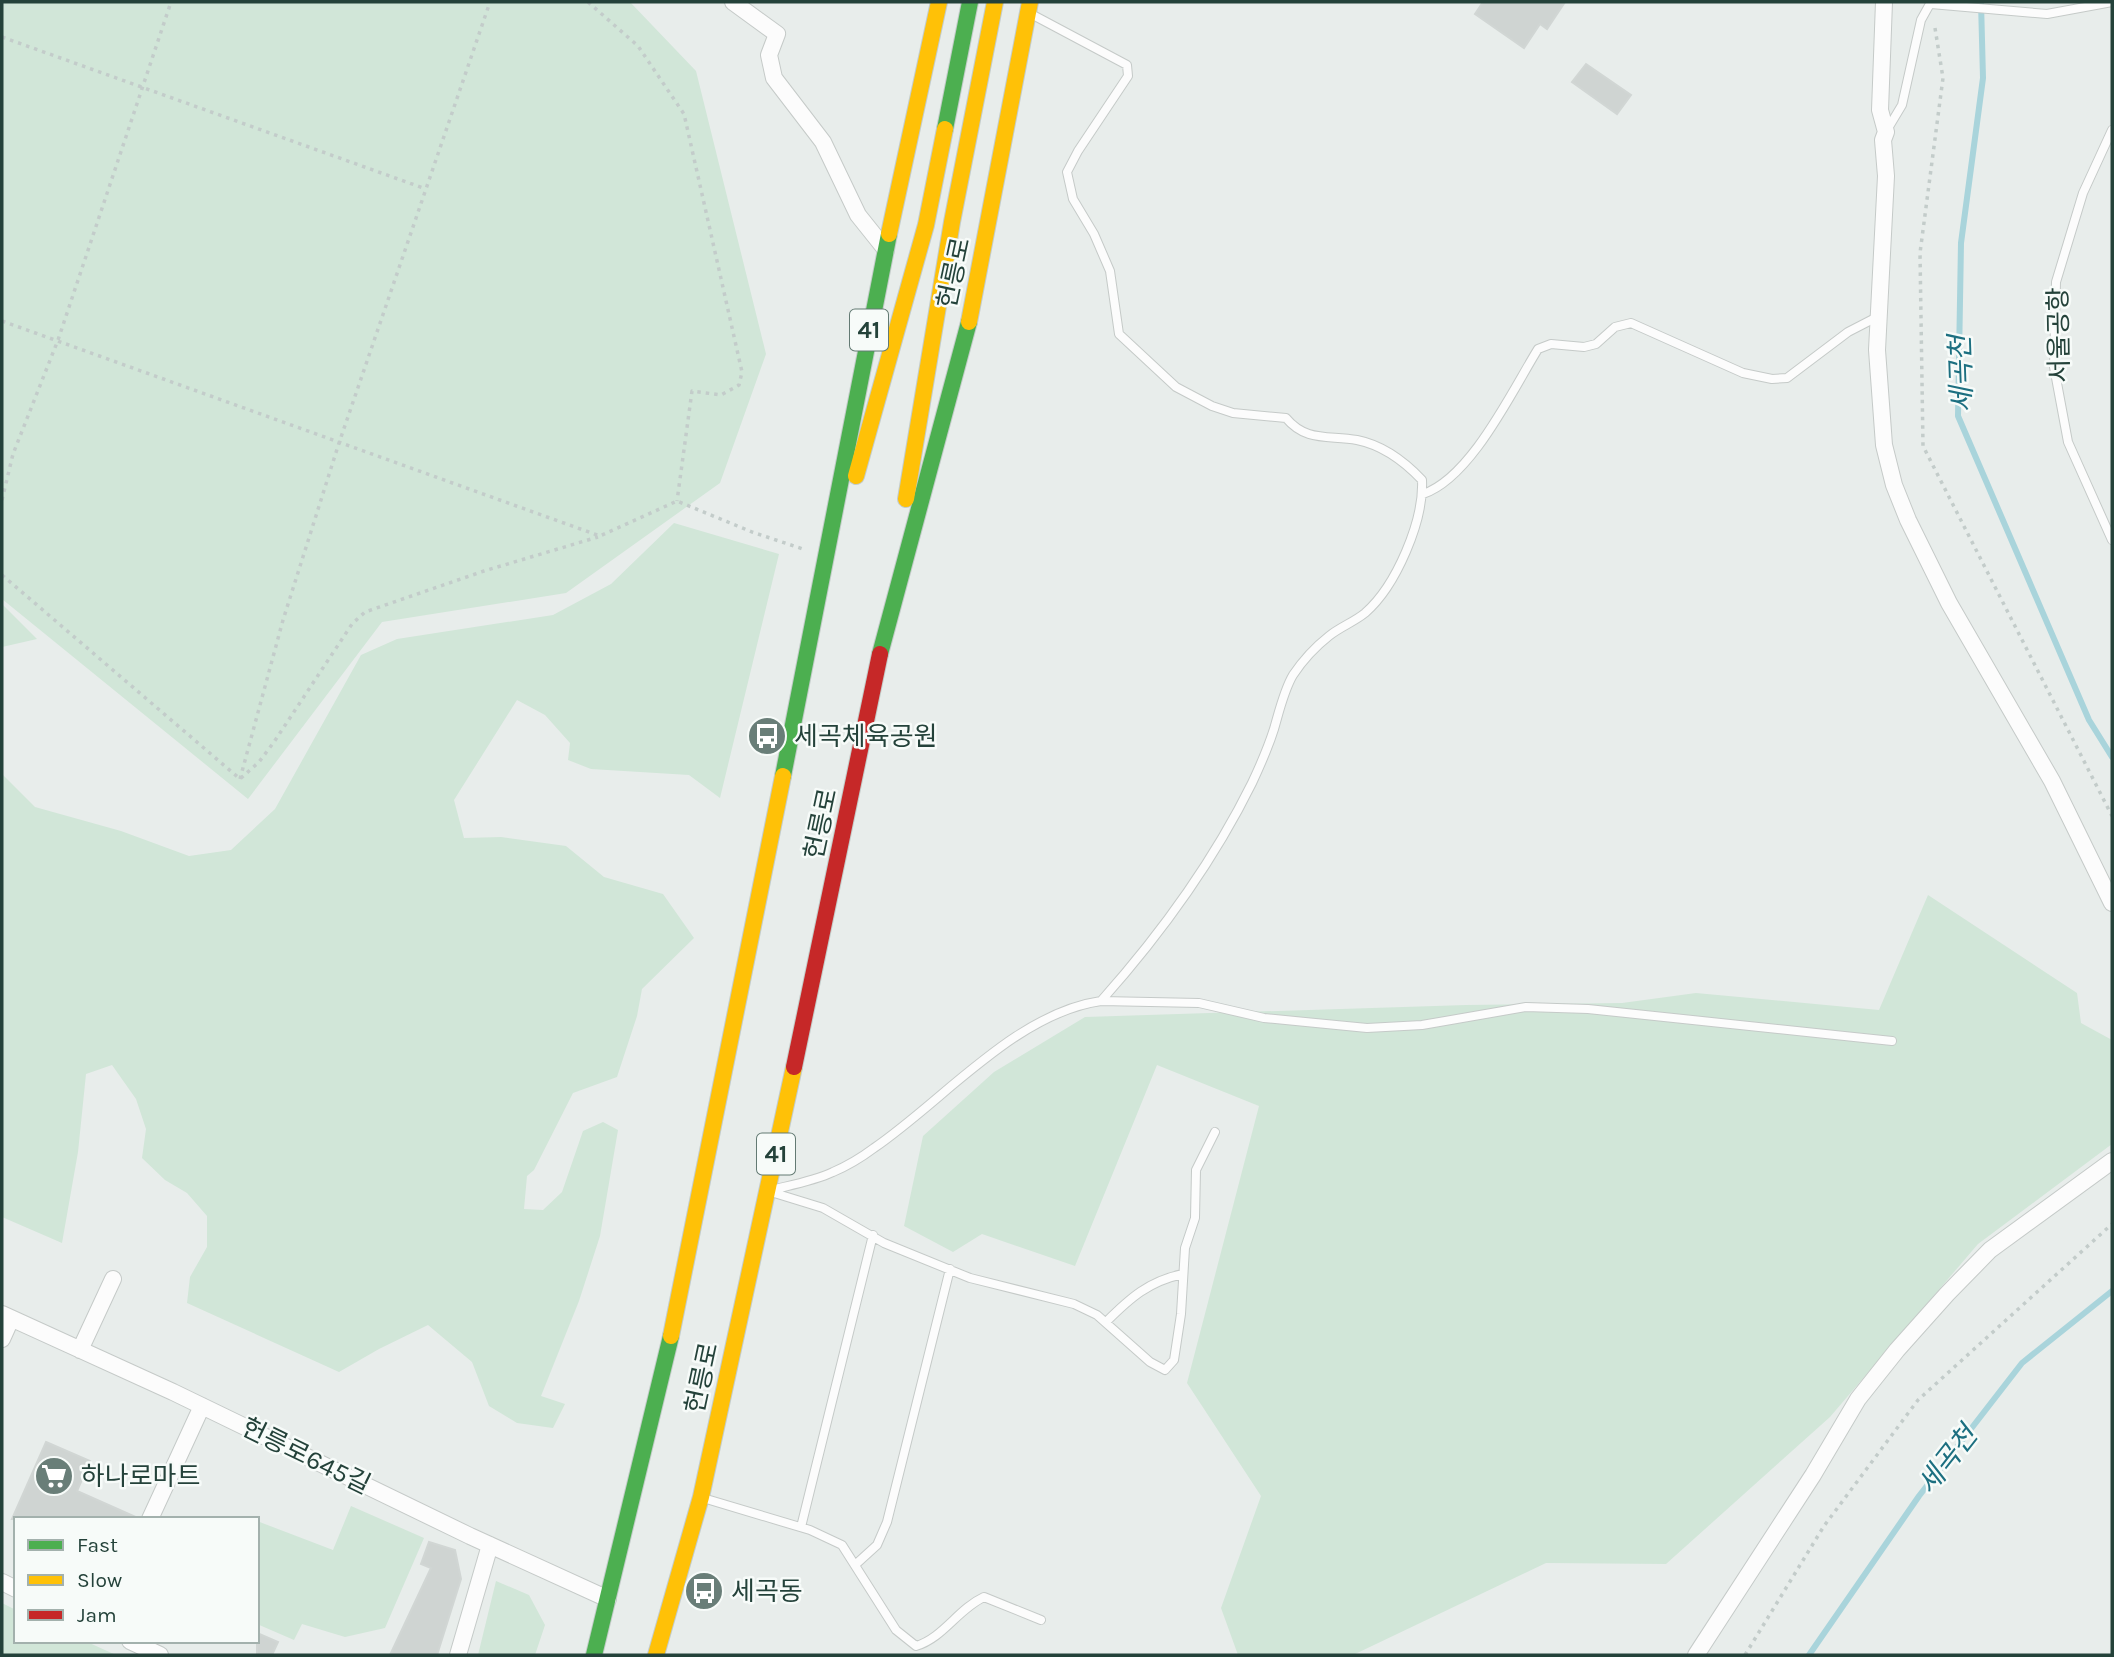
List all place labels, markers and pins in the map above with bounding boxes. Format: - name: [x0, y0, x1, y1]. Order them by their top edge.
- bus stop icon: 세곡체육공원: [746, 715, 788, 757]
- place label: 세곡체육공원: [794, 721, 938, 752]
- supermarket icon: 하나로마트: [33, 1455, 75, 1497]
- place label: 하나로마트: [81, 1461, 201, 1492]
- bus stop icon: 세곡동: [683, 1570, 725, 1612]
- place label: 세곡동: [731, 1576, 803, 1607]

